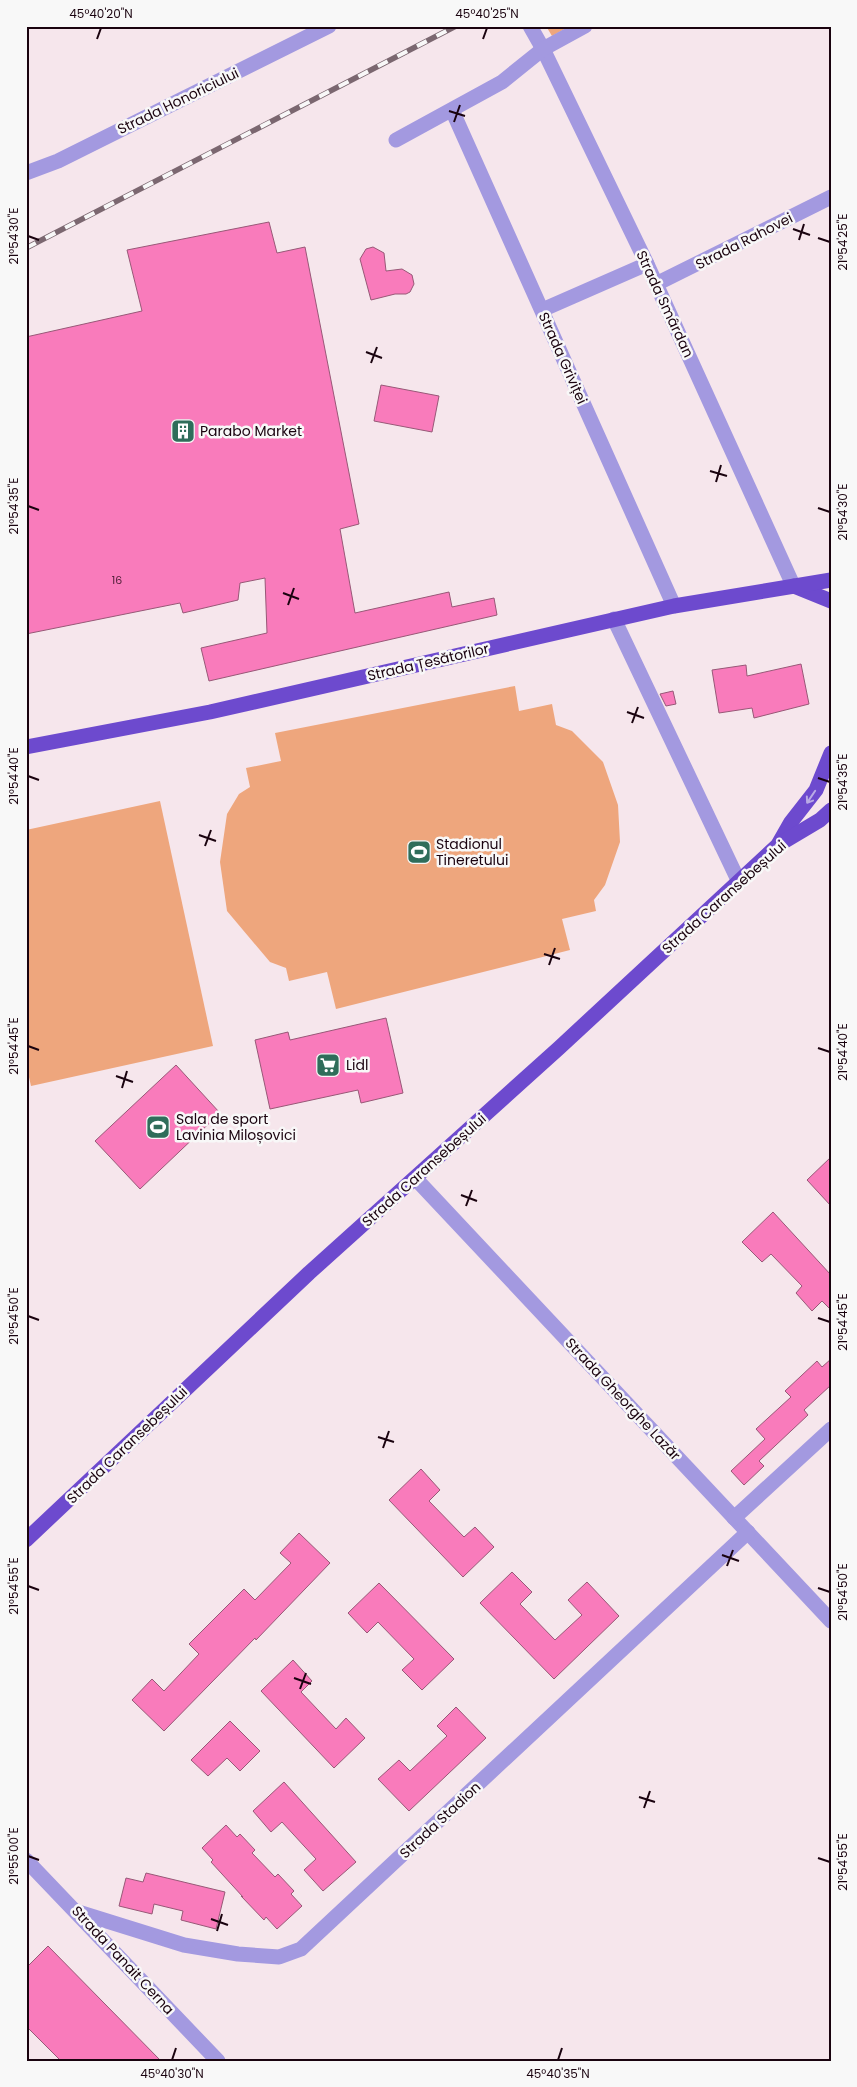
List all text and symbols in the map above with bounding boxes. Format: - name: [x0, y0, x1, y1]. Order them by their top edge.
- text: 45°40'20"N: [69, 5, 133, 22]
- text: 45°40'25"N: [455, 5, 519, 22]
- street label: Strada Honoriciului: [114, 63, 242, 139]
- text: 21°54'30"E: [5, 208, 22, 264]
- street label: Strada Rahovei: [692, 208, 796, 274]
- text: 21°54'25"E: [834, 214, 851, 270]
- street label: Strada Smârdan: [631, 247, 699, 361]
- street label: Strada Griviței: [534, 309, 592, 407]
- building icon: Parabo Market: [170, 418, 196, 444]
- place label: Parabo Market: [200, 421, 302, 441]
- text: 21°54'35"E: [5, 478, 22, 534]
- text: 21°54'30"E: [834, 484, 851, 540]
- house number: 16: [112, 572, 122, 588]
- street label: Strada Țesătorilor: [365, 638, 491, 686]
- text: 21°54'40"E: [5, 747, 22, 805]
- text: 21°54'35"E: [834, 754, 851, 810]
- one-way arrow: [806, 790, 816, 804]
- place label: Stadionul Tineretului: [436, 834, 508, 870]
- street label: Strada Caransebeșului: [658, 836, 790, 958]
- sports icon: Stadionul Tineretului: [406, 839, 432, 865]
- text: 21°54'45"E: [5, 1017, 22, 1075]
- text: 21°54'40"E: [834, 1023, 851, 1081]
- supermarket icon: Lidl: [315, 1052, 341, 1078]
- place label: Lidl: [346, 1055, 368, 1075]
- place label: Sala de sport Lavinia Miloșovici: [176, 1109, 296, 1145]
- street label: Strada Caransebeșului: [358, 1109, 490, 1231]
- sports icon: Sala de sport Lavinia Miloșovici: [145, 1114, 171, 1140]
- text: 21°54'50"E: [5, 1287, 22, 1345]
- text: 21°54'45"E: [834, 1293, 851, 1351]
- street label: Strada Gheorghe Lazăr: [561, 1333, 685, 1465]
- street label: Strada Caransebeșului: [62, 1382, 192, 1508]
- text: 21°54'55"E: [5, 1557, 22, 1615]
- text: 21°54'50"E: [834, 1563, 851, 1621]
- street label: Strada Stadion: [395, 1777, 485, 1863]
- text: 21°55'00"E: [5, 1827, 22, 1885]
- text: 21°54'55"E: [834, 1833, 851, 1891]
- street label: Strada Panait Cerna: [67, 1901, 179, 2019]
- text: 45°40'30"N: [140, 2065, 204, 2082]
- text: 45°40'35"N: [526, 2065, 590, 2082]

